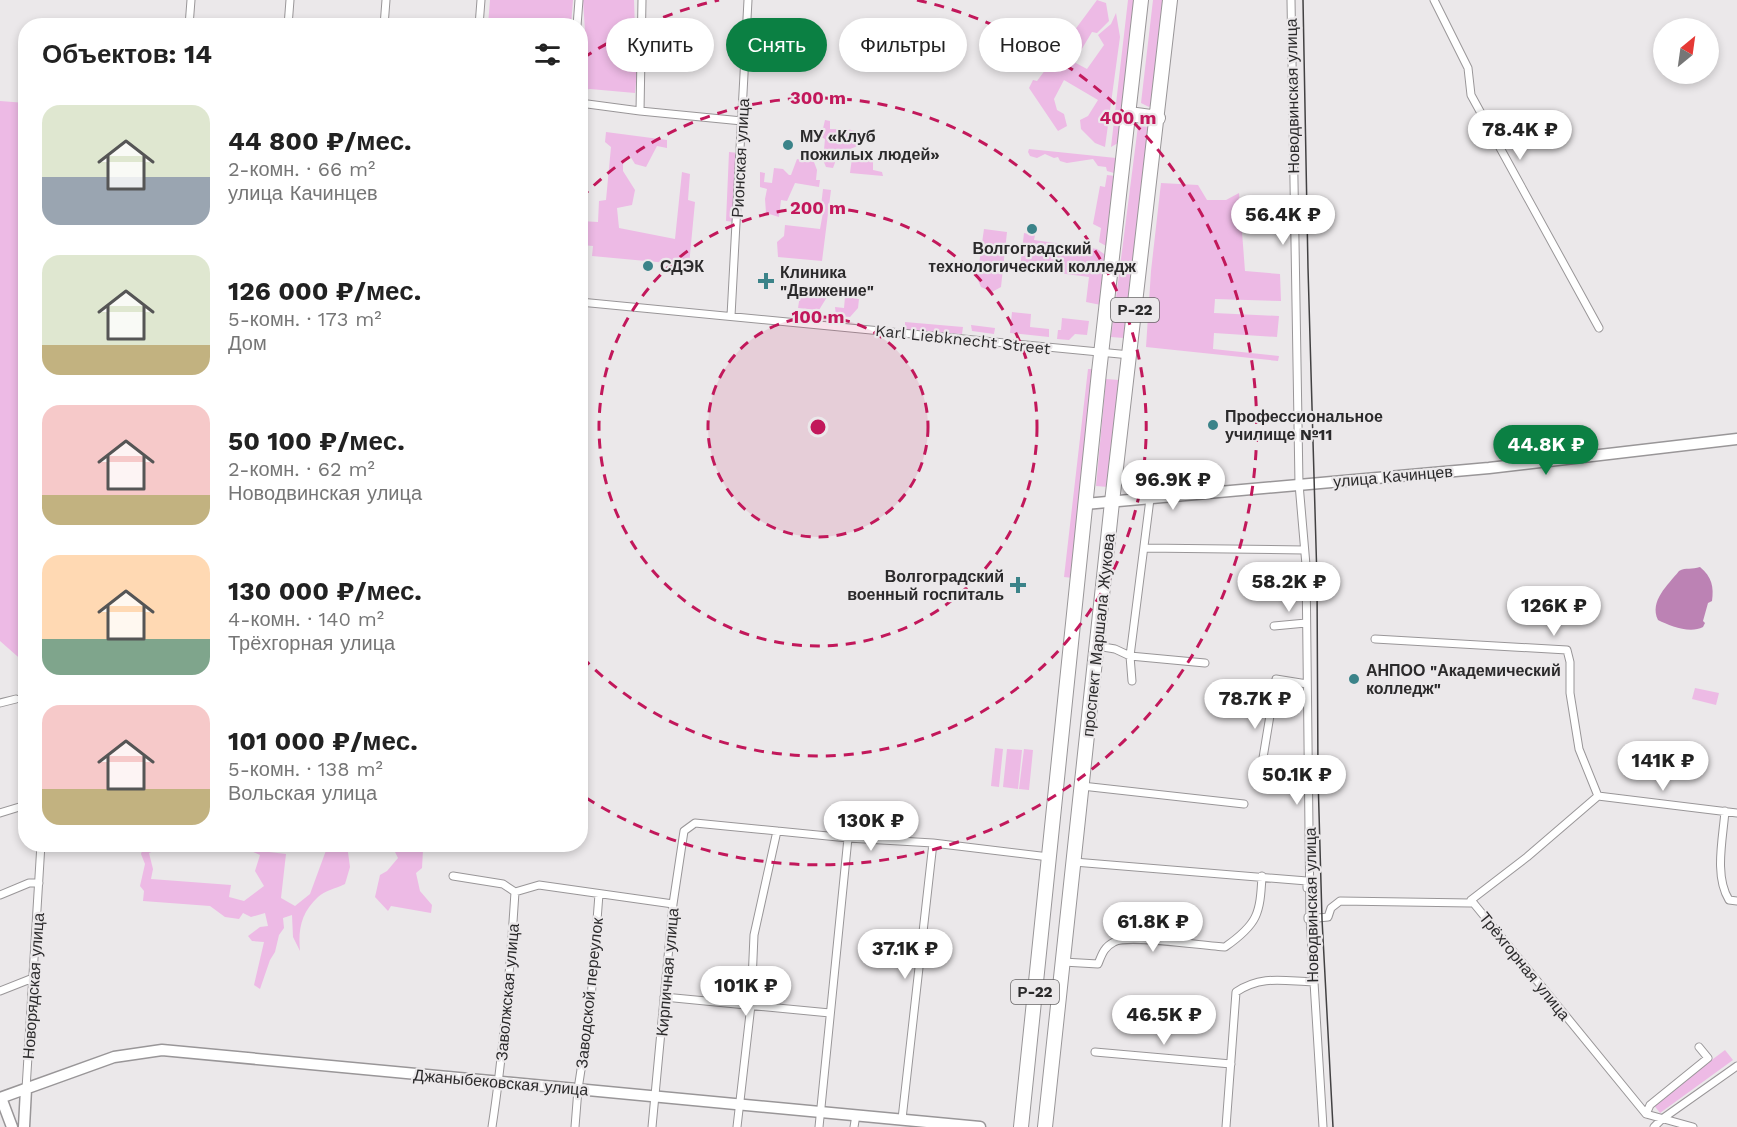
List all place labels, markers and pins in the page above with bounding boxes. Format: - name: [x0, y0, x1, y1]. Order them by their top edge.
- pin: 78.4K ₽: [1465, 110, 1575, 161]
- place label: МУ «Клуб пожилых людей»: [800, 127, 940, 164]
- marker: МУ «Клуб пожилых людей»: [781, 138, 795, 152]
- pin: 56.4K ₽: [1228, 195, 1338, 246]
- marker: Волгоградский технологический колледж: [1025, 222, 1039, 236]
- place label: Волгоградский технологический колледж: [928, 239, 1136, 276]
- place label: СДЭК: [660, 257, 704, 276]
- marker: СДЭК: [641, 259, 655, 273]
- place label: Клиника "Движение": [780, 263, 874, 300]
- marker: Клиника "Движение": [757, 272, 775, 290]
- place label: Профессиональное училище №11: [1225, 407, 1383, 444]
- centre of rings: [808, 417, 828, 437]
- marker: Профессиональное училище №11: [1206, 418, 1220, 432]
- pin: 44.8K ₽: [1491, 425, 1601, 476]
- pin: 96.9K ₽: [1118, 460, 1228, 511]
- pin: 58.2K ₽: [1234, 562, 1344, 613]
- place label: Волгоградский военный госпиталь: [847, 567, 1004, 604]
- marker: Волгоградский военный госпиталь: [1009, 576, 1027, 594]
- pin: 126K ₽: [1505, 586, 1603, 637]
- place label: АНПОО "Академический колледж": [1366, 661, 1561, 698]
- marker: АНПОО "Академический колледж": [1347, 672, 1361, 686]
- pin: 78.7K ₽: [1200, 679, 1310, 730]
- pin: 141K ₽: [1614, 741, 1712, 792]
- pin: 50.1K ₽: [1242, 755, 1352, 806]
- pin: 130K ₽: [822, 801, 920, 852]
- pin: 61.8K ₽: [1098, 902, 1208, 953]
- pin: 37.1K ₽: [850, 929, 960, 980]
- pin: 101K ₽: [697, 966, 795, 1017]
- pin: 46.5K ₽: [1109, 995, 1219, 1046]

